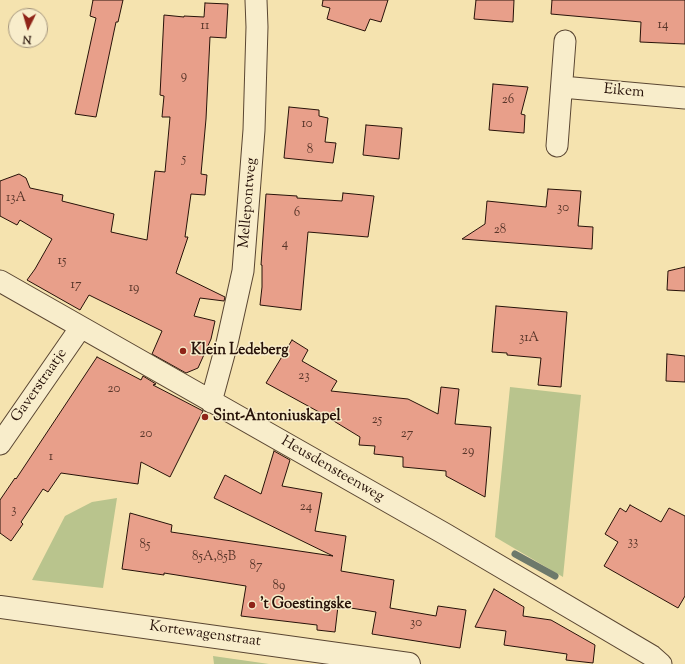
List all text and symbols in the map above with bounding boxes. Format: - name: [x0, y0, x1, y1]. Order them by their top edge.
- north arrow: [8, 8, 48, 48]
- house number: 14: [658, 18, 668, 34]
- house number: 11: [201, 19, 209, 35]
- text: N: [22, 31, 32, 47]
- house number: 9: [181, 69, 187, 85]
- street label: Eikem: [603, 81, 645, 103]
- house number: 26: [502, 93, 514, 109]
- house number: 10: [301, 117, 313, 133]
- house number: 8: [307, 143, 313, 159]
- house number: 5: [182, 152, 186, 168]
- street label: Mellepontweg: [236, 157, 262, 249]
- house number: 13A: [6, 191, 26, 207]
- house number: 30: [557, 201, 569, 217]
- house number: 6: [294, 206, 300, 222]
- house number: 28: [494, 223, 506, 239]
- house number: 4: [282, 237, 288, 253]
- house number: 15: [58, 254, 66, 270]
- house number: 17: [71, 278, 81, 294]
- house number: 19: [129, 281, 139, 297]
- house number: 31A: [519, 331, 539, 347]
- place label: Klein Ledeberg: [191, 342, 289, 360]
- street label: Gaverstraatje: [8, 346, 72, 426]
- marker: Klein Ledeberg: [178, 346, 188, 356]
- house number: 23: [298, 369, 310, 385]
- house number: 20: [108, 382, 120, 398]
- place label: Sint-Antoniuskapel: [213, 408, 341, 426]
- marker: Sint-Antoniuskapel: [200, 412, 210, 422]
- house number: 25: [372, 413, 382, 429]
- house number: 20: [140, 427, 152, 443]
- house number: 27: [401, 427, 413, 443]
- street label: Heusdensteenweg: [277, 433, 387, 507]
- house number: 29: [462, 444, 474, 460]
- house number: 1: [49, 450, 53, 466]
- house number: 24: [300, 500, 312, 516]
- house number: 3: [11, 503, 17, 519]
- house number: 33: [628, 535, 638, 551]
- house number: 85: [140, 538, 150, 554]
- house number: 85A,85B: [192, 550, 236, 566]
- house number: 87: [249, 559, 263, 575]
- house number: 89: [273, 579, 285, 595]
- place label: 't Goestingske: [260, 596, 351, 614]
- marker: 't Goestingske: [247, 600, 257, 610]
- house number: 30: [410, 616, 422, 632]
- street label: Kortewagenstraat: [148, 618, 262, 652]

